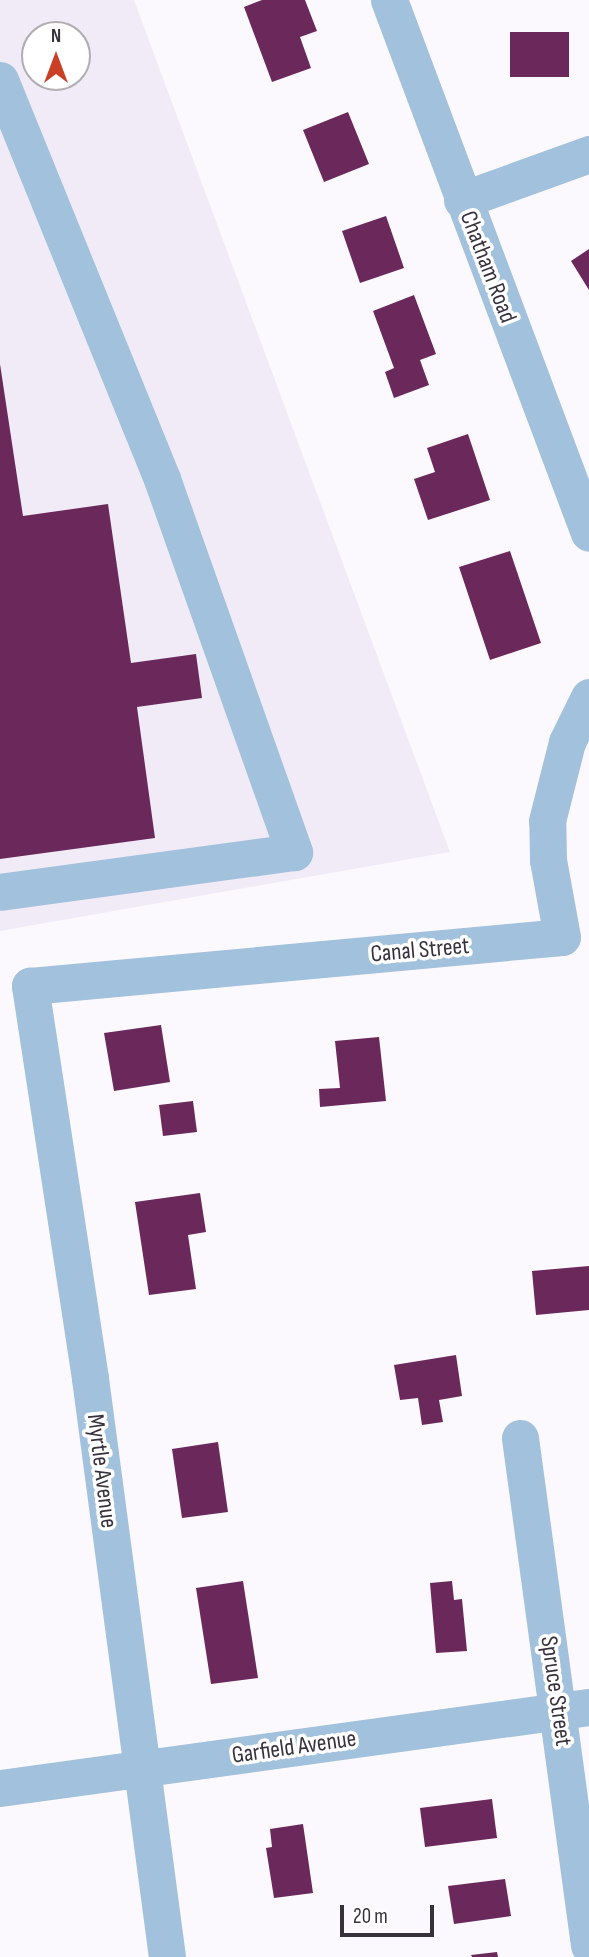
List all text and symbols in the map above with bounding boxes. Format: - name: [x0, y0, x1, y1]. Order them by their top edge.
- north arrow: [21, 21, 91, 91]
- text: N: [51, 25, 61, 48]
- street label: Chatham Road: [454, 207, 522, 327]
- street label: Canal Street: [369, 931, 471, 969]
- street label: Myrtle Avenue: [81, 1412, 123, 1530]
- street label: Spruce Street: [534, 1634, 578, 1748]
- street label: Garfield Avenue: [230, 1724, 358, 1770]
- scale bar: [344, 1890, 438, 1934]
- text: 20 m: [353, 1904, 388, 1929]

